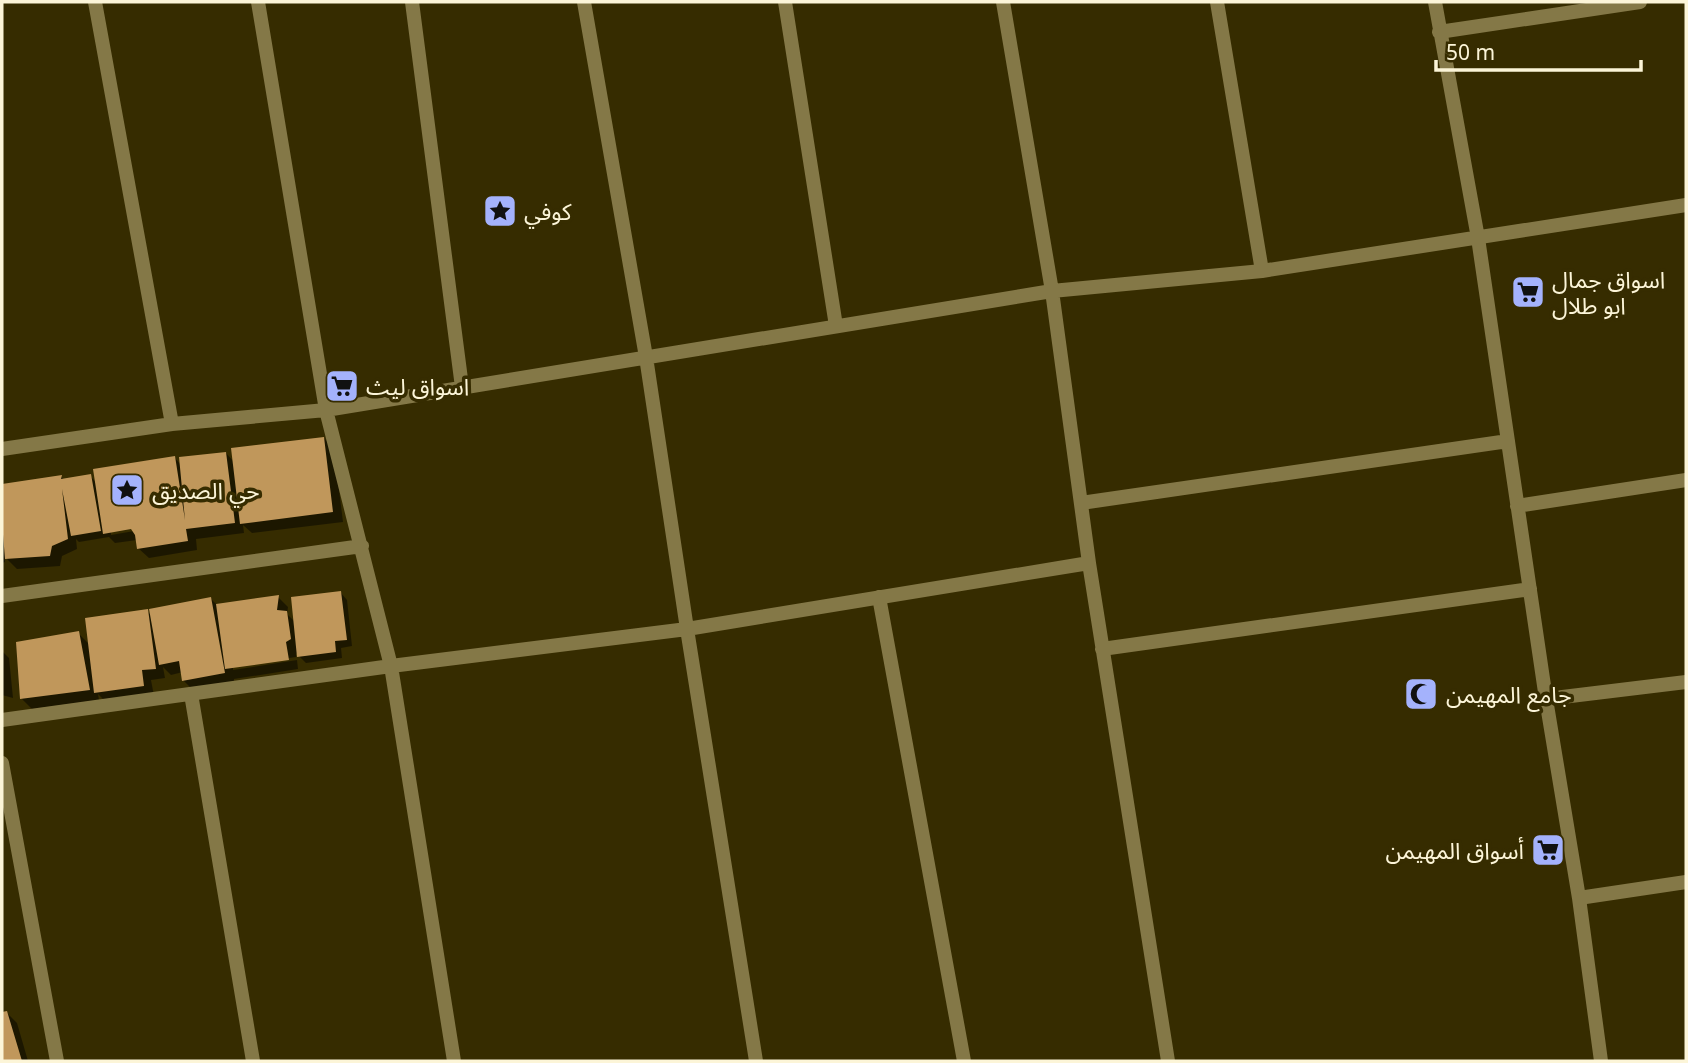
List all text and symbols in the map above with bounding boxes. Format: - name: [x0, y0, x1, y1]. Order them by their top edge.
- scale bar: [1436, 28, 1641, 72]
- text: 50 m: [1446, 38, 1495, 66]
- place icon: كوفي: [481, 192, 519, 230]
- place label: كوفي: [524, 195, 572, 229]
- place label: اسواق جمال ابو طلال: [1552, 263, 1665, 321]
- supermarket icon: اسواق جمال ابو طلال: [1509, 273, 1547, 311]
- supermarket icon: اسواق ليث: [323, 367, 361, 405]
- place label: اسواق ليث: [366, 370, 469, 402]
- place icon: حي الصديق: [108, 471, 146, 509]
- place label: حي الصديق: [152, 474, 259, 508]
- mosque icon: جامع المهيمن: [1402, 675, 1440, 713]
- place label: جامع المهيمن: [1446, 678, 1572, 712]
- supermarket icon: أسواق المهيمن: [1529, 831, 1567, 869]
- place label: أسواق المهيمن: [1385, 834, 1524, 866]

